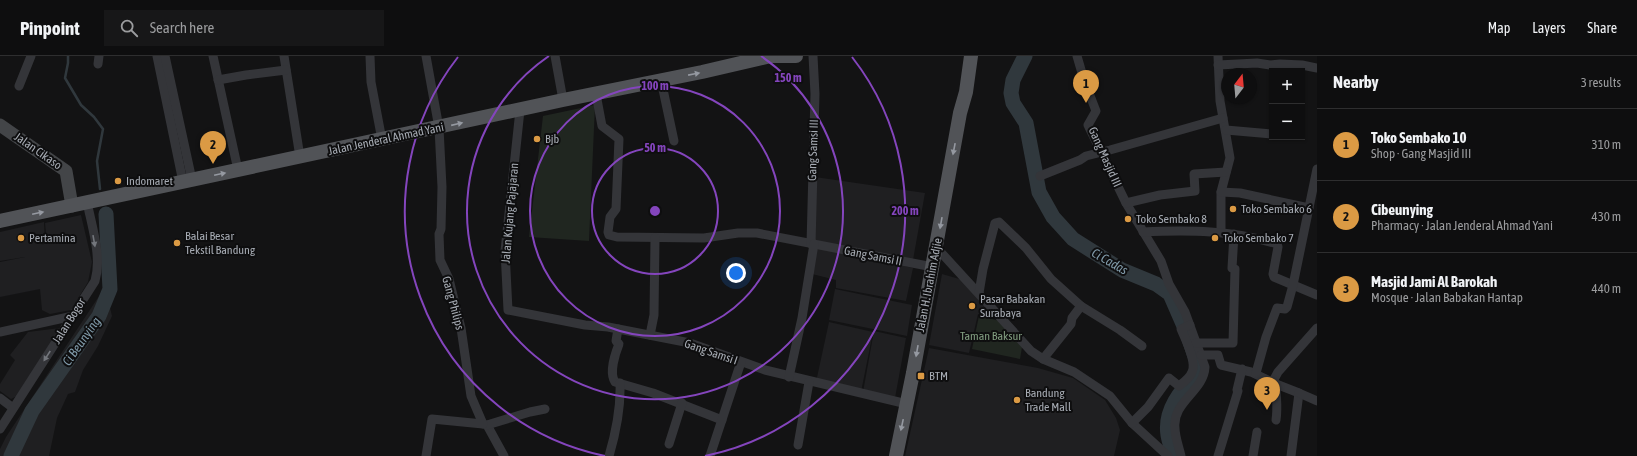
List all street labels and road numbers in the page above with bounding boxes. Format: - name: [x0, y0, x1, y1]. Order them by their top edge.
- street label: Gang Samsi III: [805, 119, 821, 181]
- street label: Jalan Jenderal Ahmad Yani: [327, 120, 445, 158]
- street label: Gang Masjid III: [1085, 125, 1125, 189]
- street label: Jalan Cikaso: [12, 130, 65, 173]
- street label: Jalan Kujang Pajajaran: [499, 162, 521, 264]
- street label: Jalan H. Ibrahim Adjie: [913, 237, 945, 333]
- street label: Gang Samsi II: [843, 244, 903, 268]
- street label: Gang Philips: [439, 275, 467, 331]
- street label: Jalan Bogor: [50, 295, 89, 346]
- street label: Gang Samsi I: [682, 336, 740, 368]

